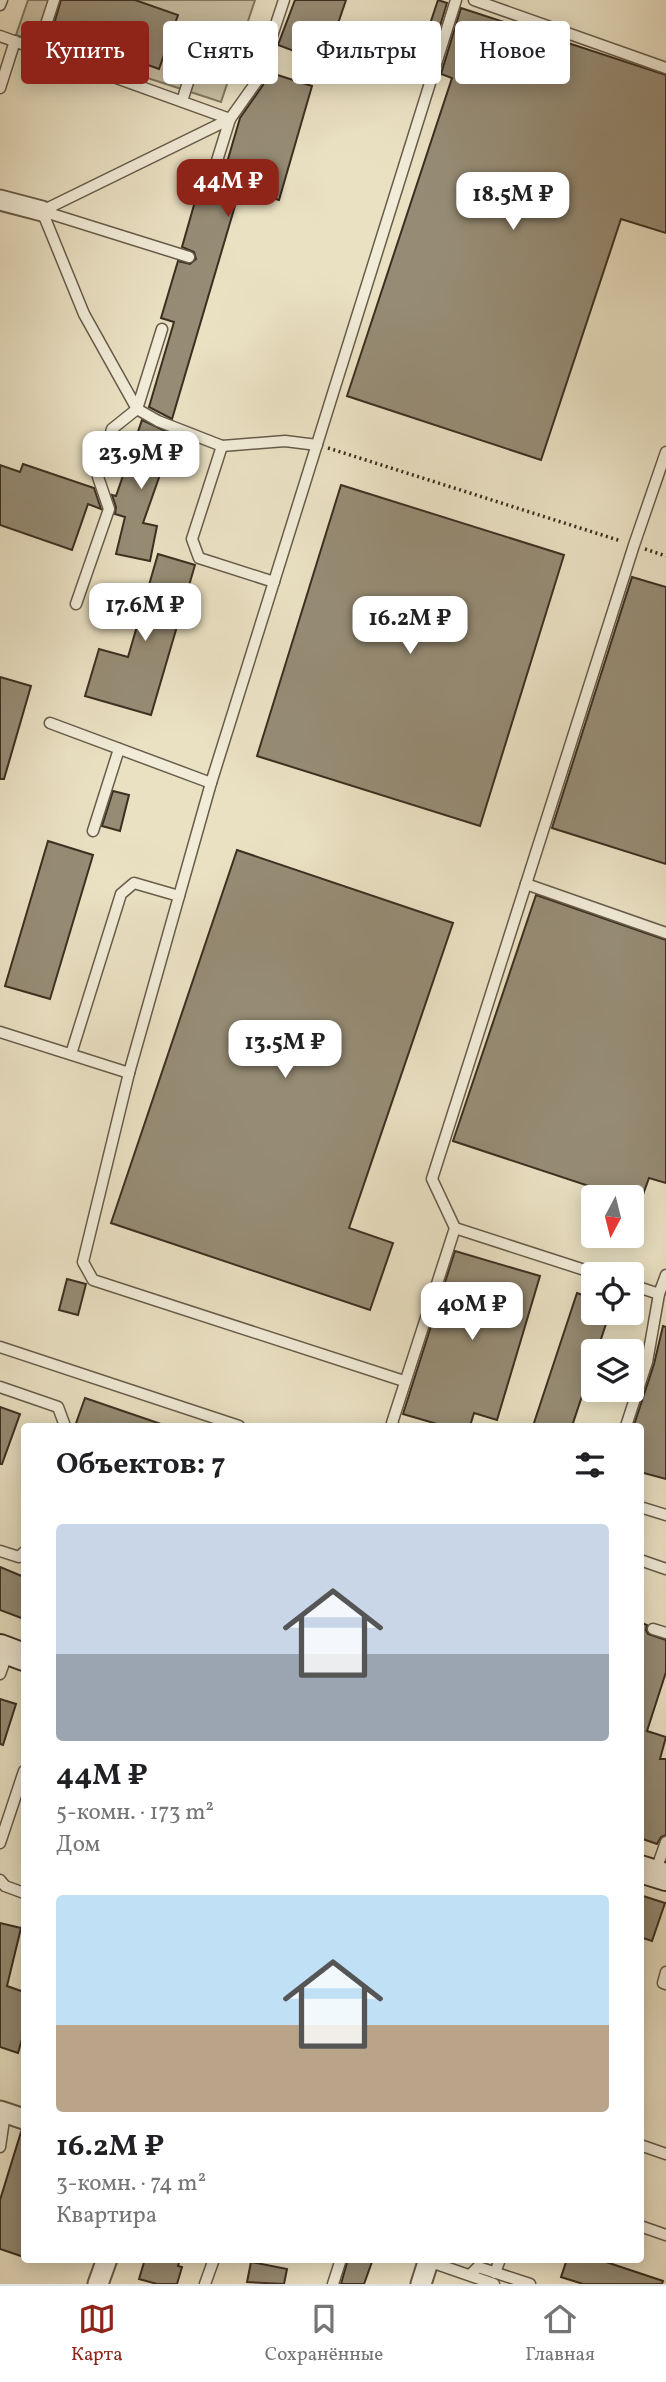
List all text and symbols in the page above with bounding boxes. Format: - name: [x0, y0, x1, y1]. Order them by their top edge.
- chip: Купить: [21, 21, 149, 84]
- chip: Снять: [163, 21, 278, 84]
- chip: Фильтры: [292, 21, 441, 84]
- chip: Новое: [455, 21, 570, 84]
- pin: 44M ₽: [179, 160, 277, 219]
- text: 44M ₽: [193, 166, 263, 198]
- pin: 18.5M ₽: [448, 173, 578, 232]
- text: 18.5M ₽: [472, 179, 554, 211]
- pin: 23.9M ₽: [76, 432, 206, 491]
- text: 23.9M ₽: [98, 438, 184, 470]
- pin: 17.6M ₽: [80, 584, 210, 643]
- text: 17.6M ₽: [105, 590, 185, 622]
- pin: 16.2M ₽: [345, 596, 475, 656]
- text: 16.2M ₽: [369, 603, 451, 635]
- pin: 13.5M ₽: [220, 1020, 350, 1080]
- text: 13.5M ₽: [245, 1027, 325, 1059]
- north arrow: [581, 1185, 644, 1248]
- map controls: [581, 1185, 644, 1402]
- button: locate: [581, 1262, 644, 1325]
- pin: 40M ₽: [423, 1282, 521, 1342]
- text: 40M ₽: [437, 1289, 507, 1321]
- button: layers: [581, 1339, 644, 1402]
- text: Объектов: 7: [56, 1444, 226, 1486]
- icon: filters: [571, 1446, 609, 1484]
- icon: home: [270, 1570, 396, 1696]
- text: 44M ₽: [56, 1755, 148, 1797]
- text: 5-комн. · 173 m²: [56, 1797, 214, 1829]
- text: Дом: [56, 1829, 100, 1861]
- icon: home: [270, 1941, 396, 2067]
- text: 16.2M ₽: [56, 2126, 164, 2168]
- text: 3-комн. · 74 m²: [56, 2168, 206, 2200]
- text: Квартира: [56, 2200, 157, 2232]
- tab: Карта: [71, 2300, 123, 2368]
- tab: Сохранённые: [265, 2300, 383, 2368]
- tab: Главная: [525, 2300, 595, 2368]

